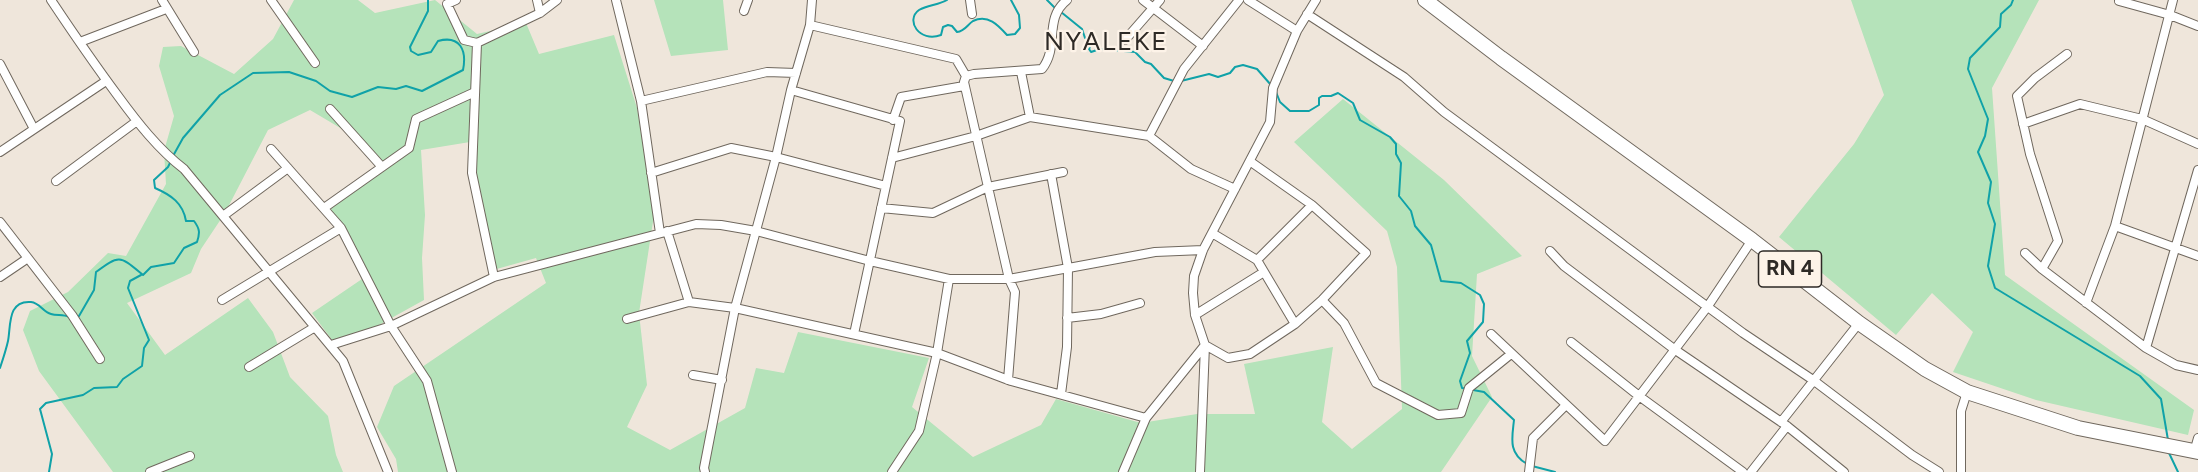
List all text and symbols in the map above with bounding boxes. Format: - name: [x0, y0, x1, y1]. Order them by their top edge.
- district label: NYALEKE: [1044, 26, 1168, 58]
- road number: RN 4: [1758, 251, 1822, 287]

